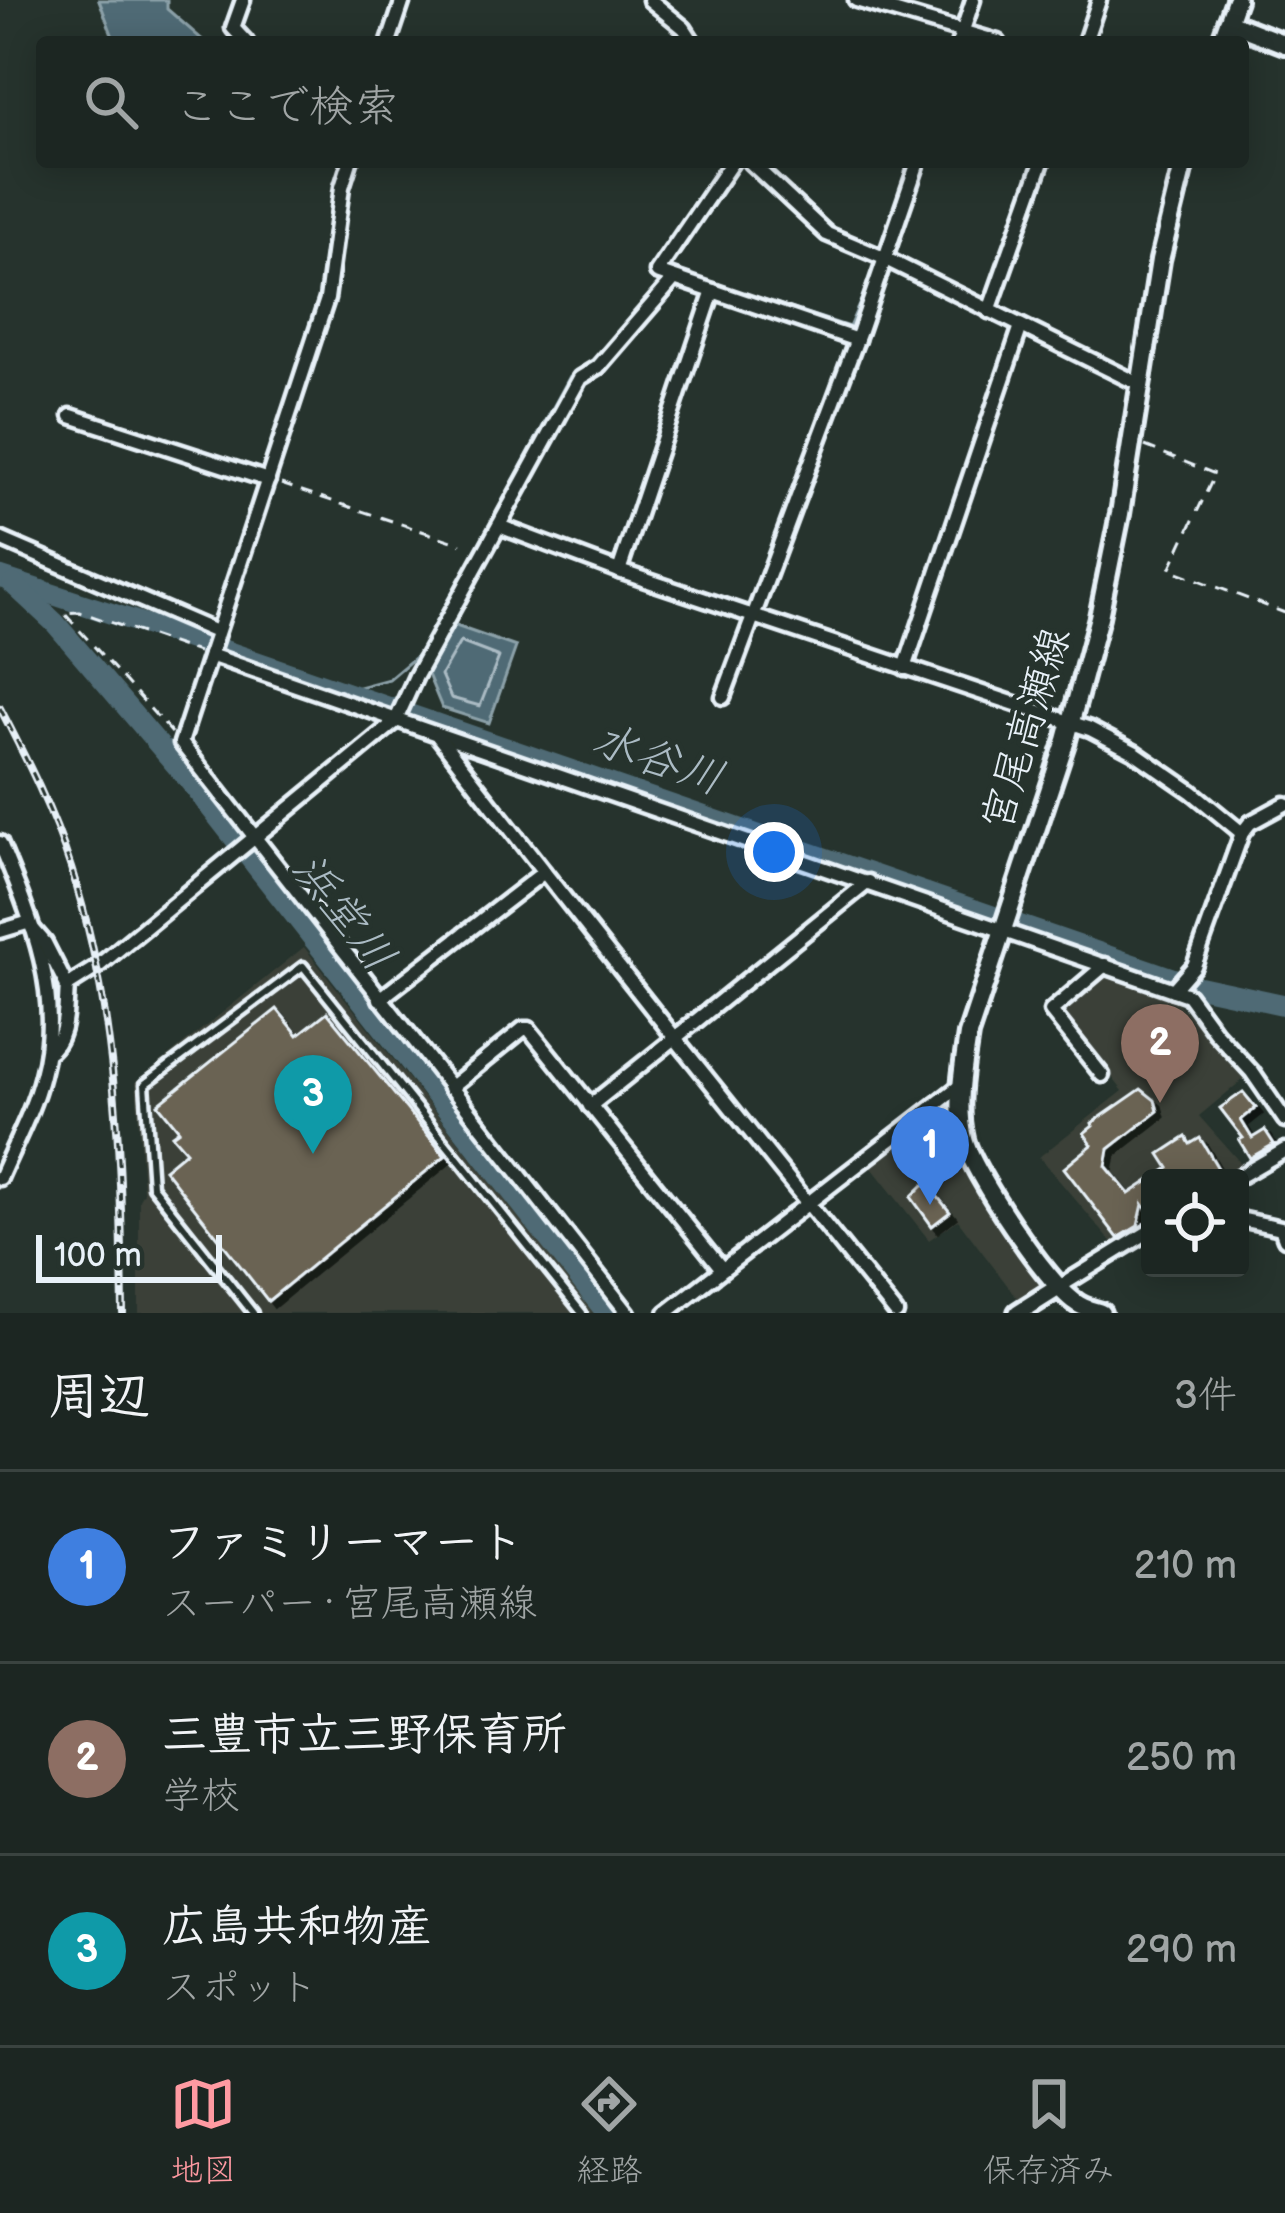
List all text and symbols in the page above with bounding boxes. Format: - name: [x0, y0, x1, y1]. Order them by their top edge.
- search box: [36, 36, 1249, 168]
- icon: search: [78, 69, 144, 135]
- text: ここで検索: [174, 80, 399, 135]
- street label: 宮尾高瀬線: [972, 621, 1082, 837]
- water label: 水谷川: [585, 712, 731, 808]
- your location: [744, 822, 804, 882]
- water label: 浜堂川: [280, 843, 406, 983]
- pin: 2: [1121, 1004, 1199, 1103]
- pin: 3: [274, 1055, 352, 1154]
- pin: 1: [891, 1106, 969, 1205]
- map controls: [1141, 1169, 1249, 1277]
- button: locate: [1141, 1169, 1249, 1277]
- scale bar: [36, 1229, 222, 1282]
- text: 100 m: [54, 1236, 142, 1276]
- text: 周辺: [48, 1367, 150, 1428]
- text: 3件: [1174, 1373, 1237, 1420]
- text: ファミリーマート: [162, 1516, 524, 1571]
- text: 1: [79, 1543, 95, 1590]
- text: 210 m: [1134, 1543, 1237, 1590]
- text: スーパー · 宮尾高瀬線: [162, 1581, 537, 1628]
- text: 三豊市立三野保育所: [162, 1708, 567, 1763]
- text: 2: [75, 1735, 99, 1782]
- text: 250 m: [1126, 1735, 1237, 1782]
- text: 学校: [162, 1773, 240, 1820]
- text: 広島共和物産: [162, 1900, 432, 1955]
- text: 3: [76, 1927, 98, 1974]
- text: 290 m: [1126, 1927, 1237, 1974]
- text: スポット: [162, 1965, 318, 2012]
- tab: 地図: [170, 2071, 236, 2191]
- tab: 経路: [576, 2071, 642, 2191]
- tab: 保存済み: [983, 2071, 1115, 2191]

